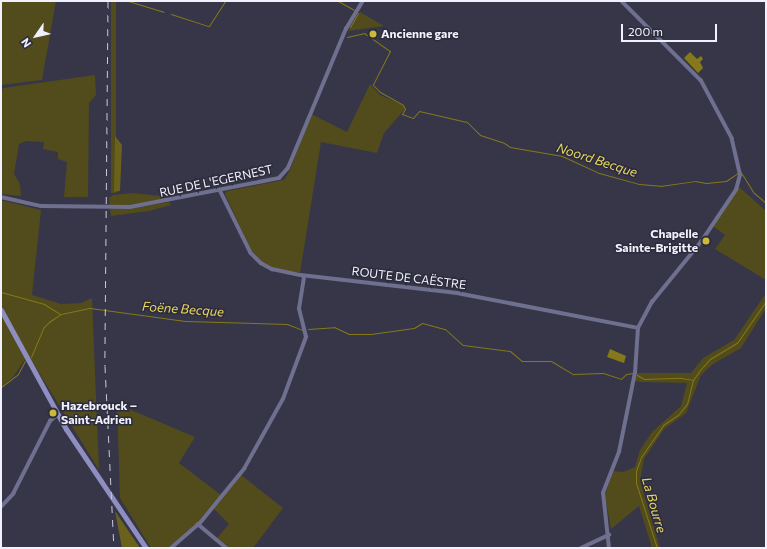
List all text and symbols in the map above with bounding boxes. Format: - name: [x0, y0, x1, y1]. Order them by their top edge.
- north arrow: [16, 16, 56, 56]
- scale bar: [623, 16, 719, 42]
- text: 200 m: [628, 24, 663, 38]
- place label: Ancienne gare: [381, 27, 459, 41]
- marker: Ancienne gare: [368, 29, 378, 39]
- text: N: [18, 36, 33, 50]
- water label: Noord Becque: [555, 140, 639, 180]
- street label: RUE DE L'EGERNEST: [158, 162, 274, 200]
- place label: Chapelle Sainte-Brigitte: [615, 227, 698, 255]
- marker: Chapelle Sainte-Brigitte: [701, 236, 711, 246]
- street label: ROUTE DE CAËSTRE: [351, 264, 467, 292]
- water label: Foëne Becque: [142, 298, 224, 320]
- place label: Hazebrouck – Saint-Adrien: [61, 399, 137, 427]
- marker: Hazebrouck – Saint-Adrien: [48, 408, 58, 418]
- water label: La Bourre: [639, 475, 669, 535]

